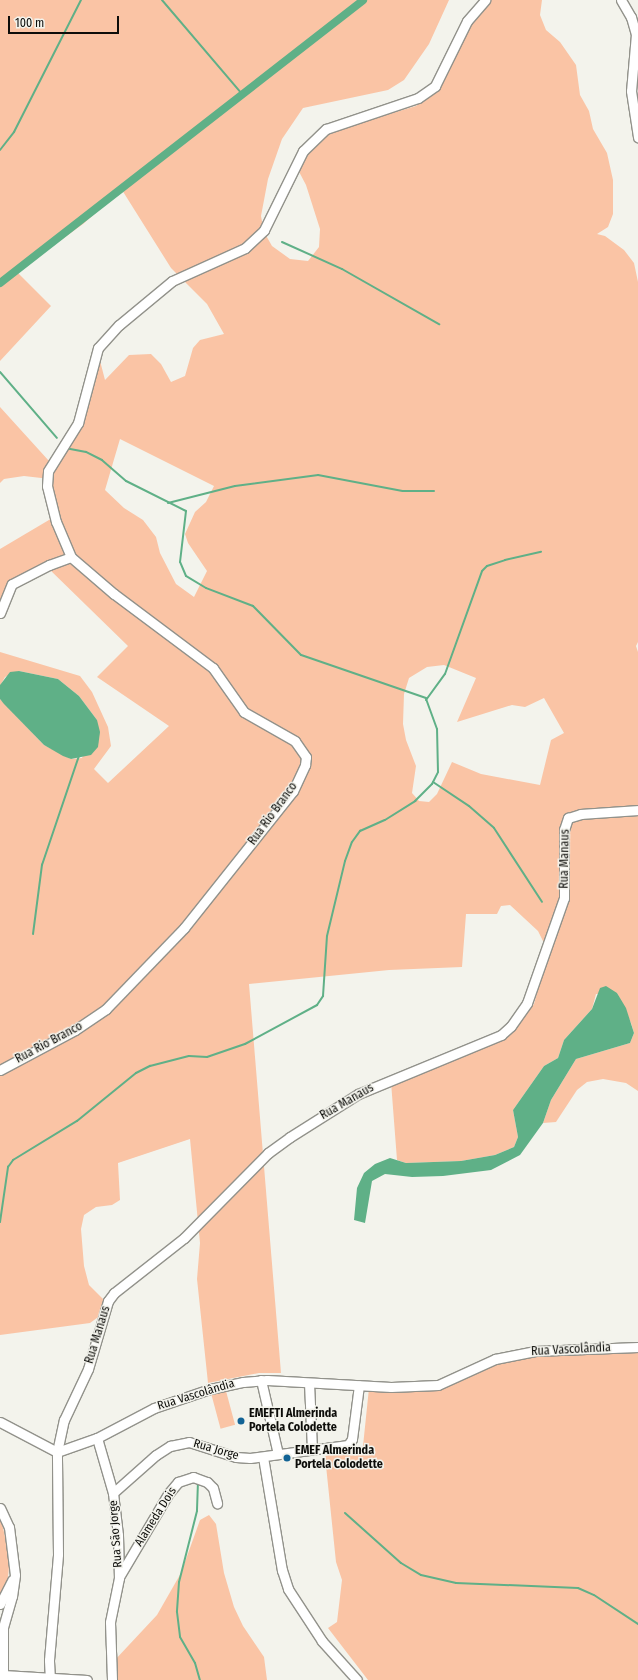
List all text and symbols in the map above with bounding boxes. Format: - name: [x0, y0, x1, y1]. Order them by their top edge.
- scale bar: [10, 8, 121, 34]
- text: 100 m: [15, 16, 44, 30]
- street label: Rua Rio Branco: [245, 780, 301, 848]
- street label: Rua Manaus: [557, 829, 573, 889]
- street label: Rua Rio Branco: [13, 1019, 85, 1067]
- street label: Rua Manaus: [318, 1081, 376, 1123]
- street label: Rua Manaus: [82, 1304, 114, 1366]
- street label: Rua Vascolândia: [531, 1341, 611, 1359]
- street label: Rua Vascolândia: [156, 1376, 236, 1414]
- place label: EMEFTI Almerinda Portela Colodette: [249, 1407, 337, 1435]
- marker: EMEFTI Almerinda Portela Colodette: [236, 1416, 246, 1426]
- street label: Rua Jorge: [192, 1437, 240, 1463]
- place label: EMEF Almerinda Portela Colodette: [295, 1444, 383, 1472]
- marker: EMEF Almerinda Portela Colodette: [282, 1453, 292, 1463]
- street label: Alameda Dois: [132, 1485, 180, 1549]
- street label: Rua São Jorge: [106, 1500, 126, 1568]

